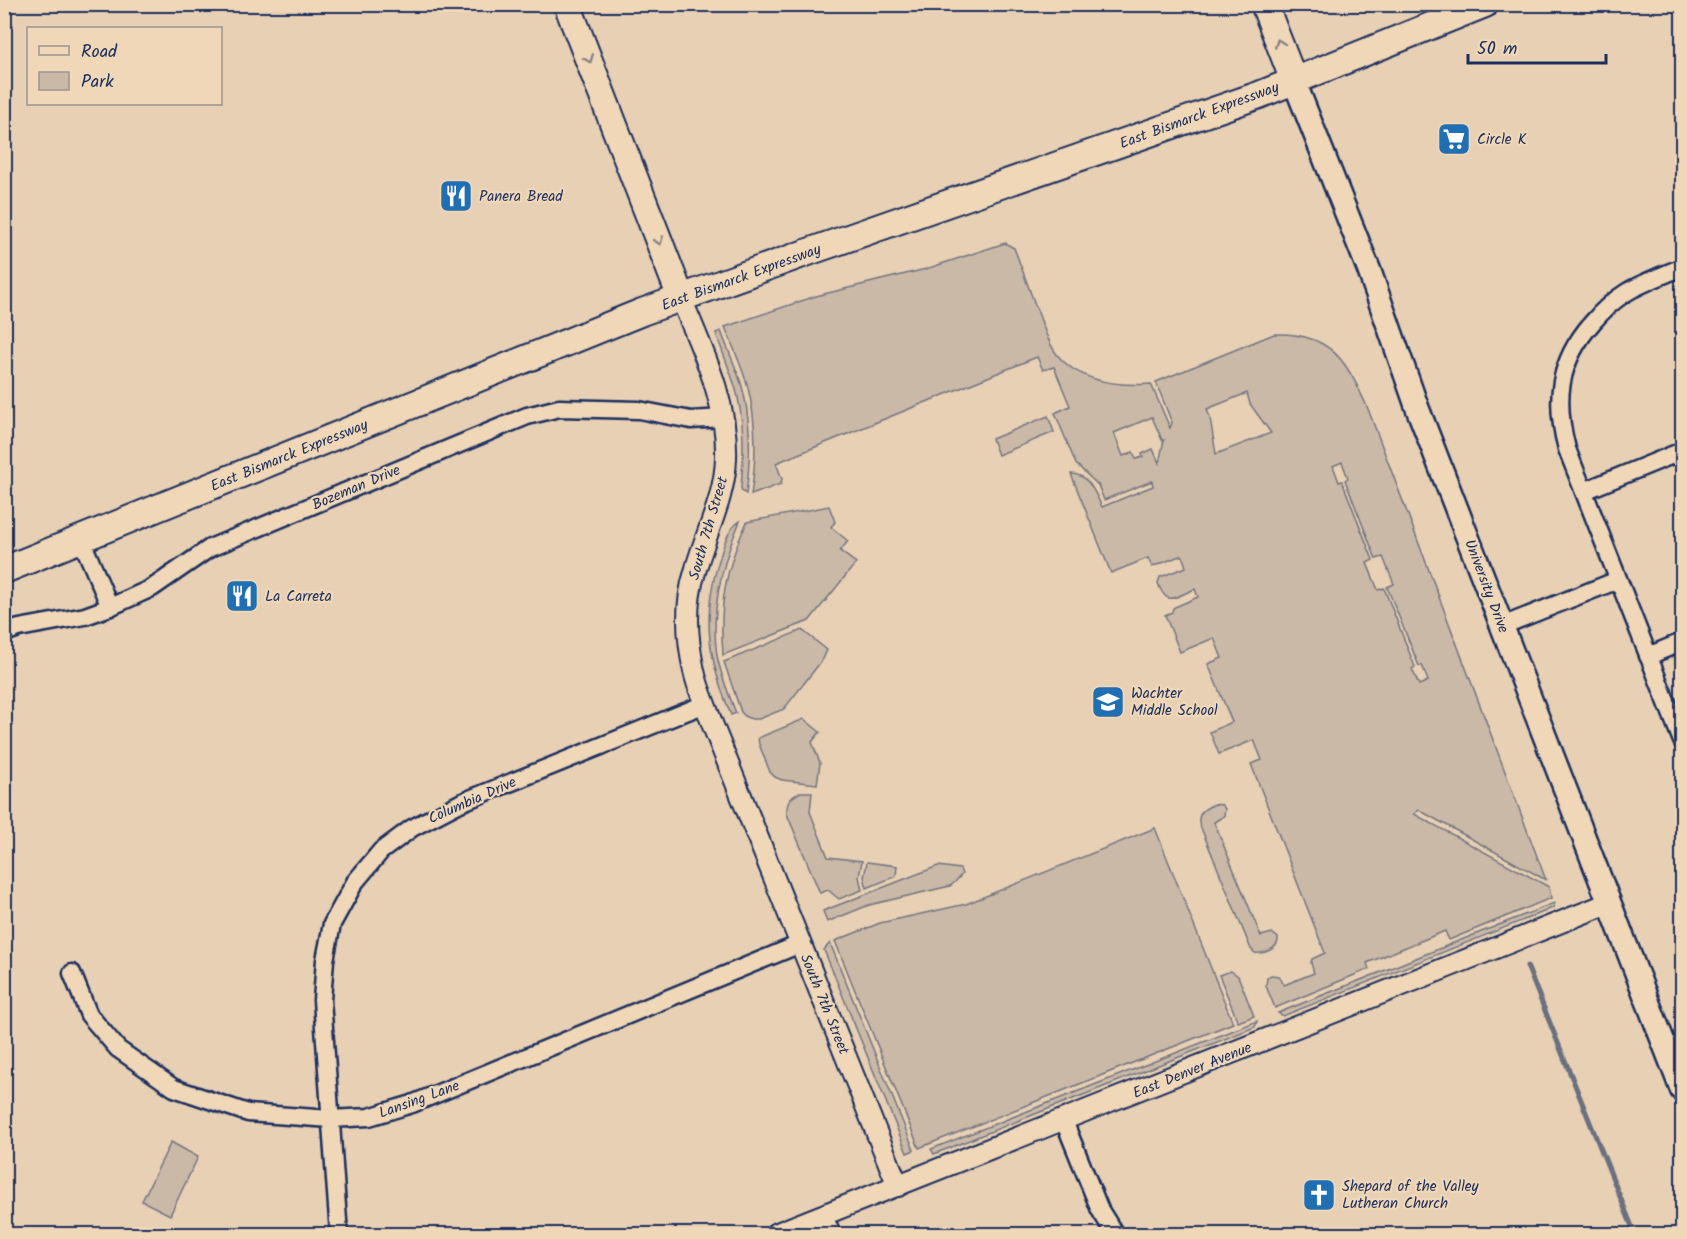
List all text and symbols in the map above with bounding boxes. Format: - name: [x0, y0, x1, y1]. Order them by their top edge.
- legend: [27, 27, 222, 105]
- scale bar: [1468, 27, 1606, 65]
- text: 50 m: [1477, 35, 1517, 64]
- text: Road: [81, 38, 118, 67]
- one-way arrow: [1274, 38, 1286, 49]
- one-way arrow: [581, 53, 594, 64]
- text: Park: [81, 68, 114, 97]
- street label: East Bismarck Expressway: [1116, 76, 1283, 156]
- supermarket icon: Circle K: [1436, 121, 1472, 157]
- place label: Circle K: [1477, 128, 1527, 152]
- restaurant icon: Panera Bread: [438, 178, 474, 214]
- place label: Panera Bread: [479, 185, 563, 209]
- one-way arrow: [652, 235, 664, 246]
- street label: East Bismarck Expressway: [658, 238, 825, 318]
- street label: East Bismarck Expressway: [207, 413, 373, 499]
- street label: Bozeman Drive: [308, 458, 405, 517]
- street label: South 7th Street: [683, 474, 735, 583]
- street label: University Drive: [1457, 536, 1515, 637]
- restaurant icon: La Carreta: [224, 578, 260, 614]
- place label: La Carreta: [265, 585, 332, 609]
- place label: Wachter Middle School: [1131, 682, 1218, 723]
- school or university icon: Wachter Middle School: [1090, 684, 1126, 720]
- street label: Columbia Drive: [424, 771, 521, 831]
- street label: South 7th Street: [793, 950, 855, 1058]
- street label: East Denver Avenue: [1129, 1036, 1256, 1106]
- street label: Lansing Lane: [376, 1074, 463, 1126]
- place label: Shepard of the Valley Lutheran Church: [1342, 1175, 1480, 1216]
- church icon: Shepard of the Valley Lutheran Church: [1301, 1177, 1337, 1213]

